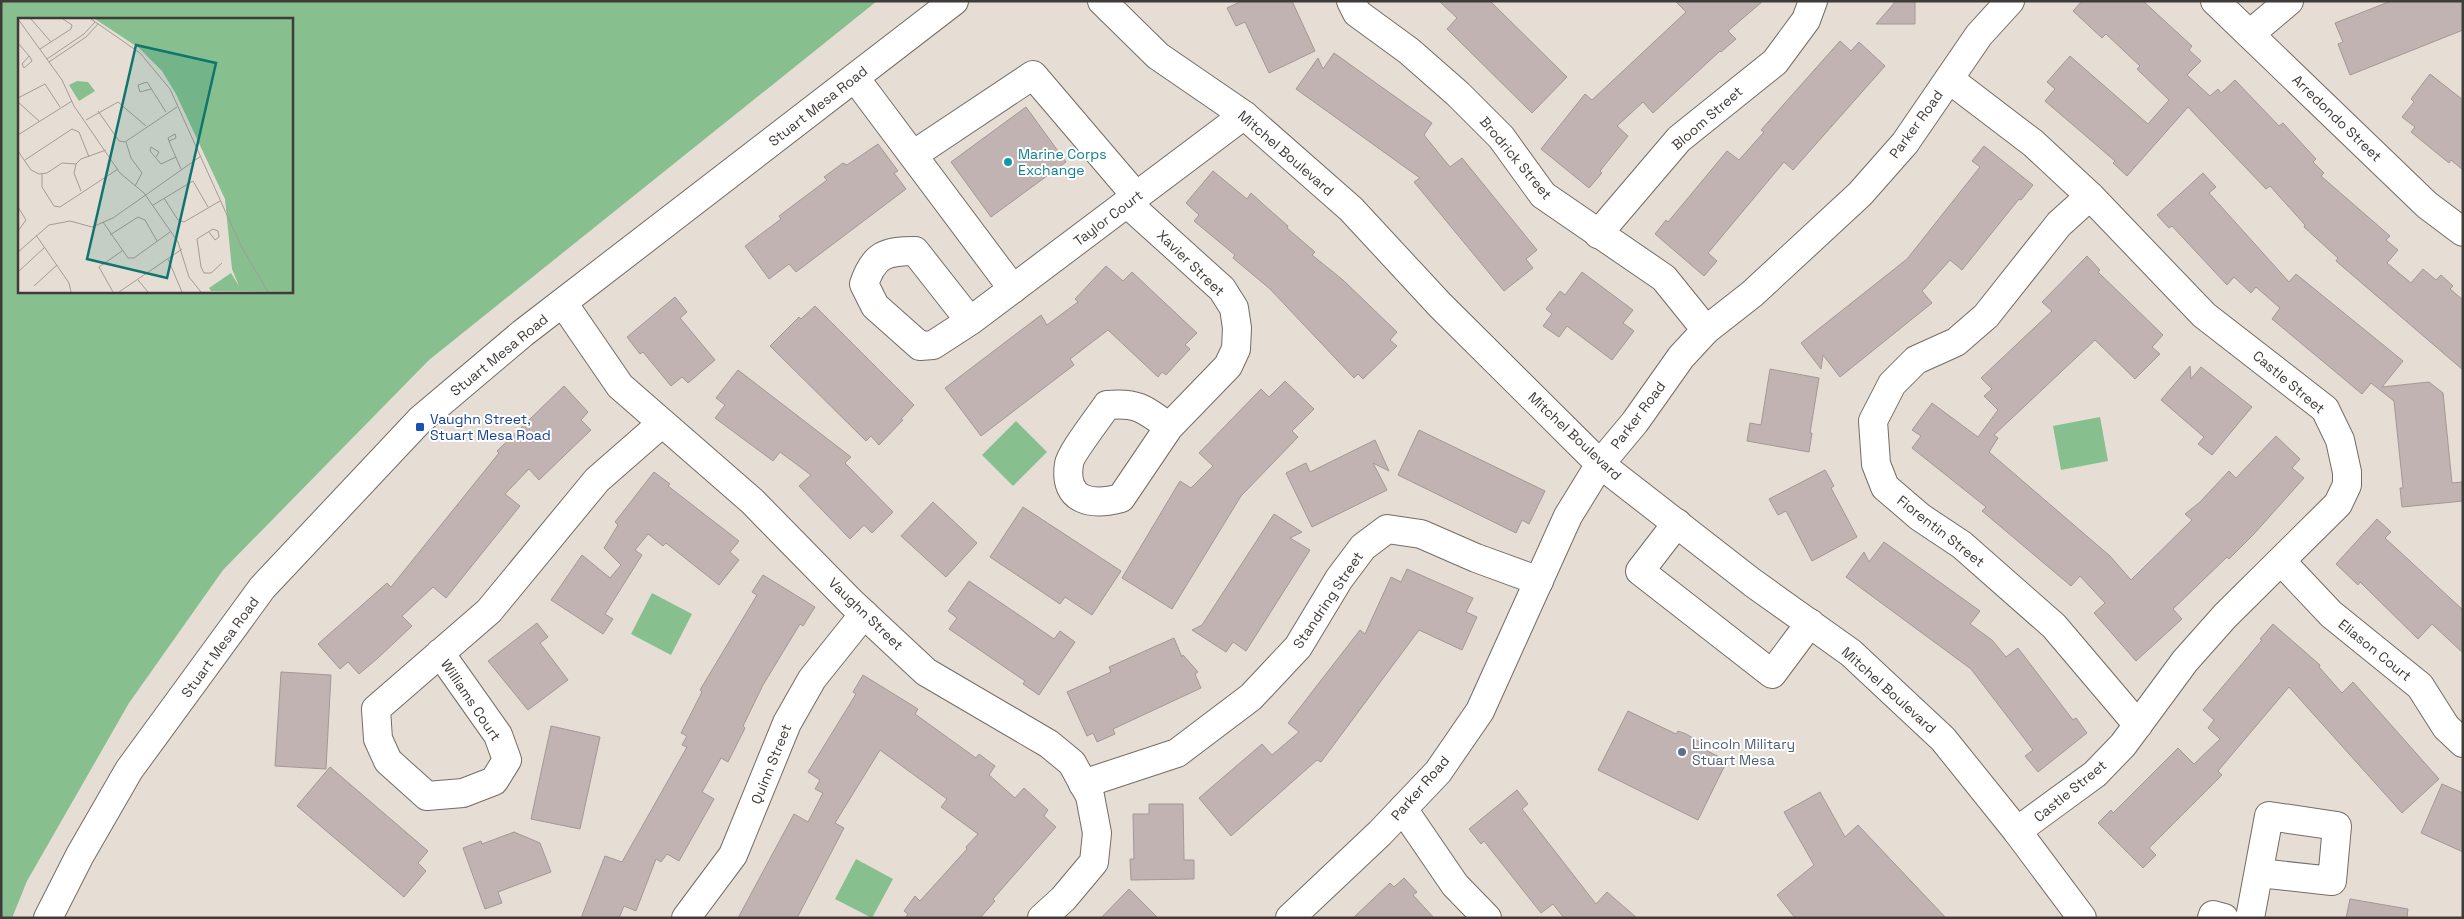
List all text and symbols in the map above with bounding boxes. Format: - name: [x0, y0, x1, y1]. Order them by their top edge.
- inset map: [18, 18, 292, 292]
- street label: Stuart Mesa Road: [765, 62, 871, 150]
- street label: Arredondo Street: [2288, 71, 2386, 165]
- street label: Bloom Street: [1668, 82, 1746, 154]
- street label: Parker Road: [1885, 86, 1947, 162]
- street label: Mitchel Boulevard: [1234, 106, 1338, 200]
- street label: Brodrick Street: [1476, 113, 1556, 203]
- place label: Marine Corps Exchange: [1018, 145, 1107, 179]
- marker: Marine Corps Exchange: [1002, 156, 1014, 168]
- street label: Taylor Court: [1070, 186, 1146, 250]
- street label: Xavier Street: [1153, 226, 1229, 300]
- street label: Stuart Mesa Road: [446, 310, 552, 400]
- street label: Castle Street: [2249, 347, 2329, 417]
- street label: Parker Road: [1607, 378, 1669, 452]
- street label: Mitchel Boulevard: [1524, 388, 1626, 484]
- place label: Vaughn Street, Stuart Mesa Road: [430, 410, 551, 444]
- marker: Vaughn Street, Stuart Mesa Road: [414, 421, 426, 433]
- street label: Fiorentin Street: [1894, 491, 1988, 571]
- street label: Standring Street: [1289, 548, 1367, 652]
- street label: Vaughn Street: [825, 574, 907, 654]
- street label: Stuart Mesa Road: [177, 593, 263, 701]
- street label: Eliason Court: [2335, 615, 2415, 685]
- street label: Mitchel Boulevard: [1838, 643, 1940, 737]
- street label: Williams Court: [437, 656, 505, 744]
- street label: Quinn Street: [747, 721, 795, 807]
- place label: Lincoln Military Stuart Mesa: [1692, 735, 1795, 769]
- marker: Lincoln Military Stuart Mesa: [1676, 746, 1688, 758]
- street label: Parker Road: [1387, 752, 1453, 824]
- street label: Castle Street: [2030, 756, 2110, 826]

